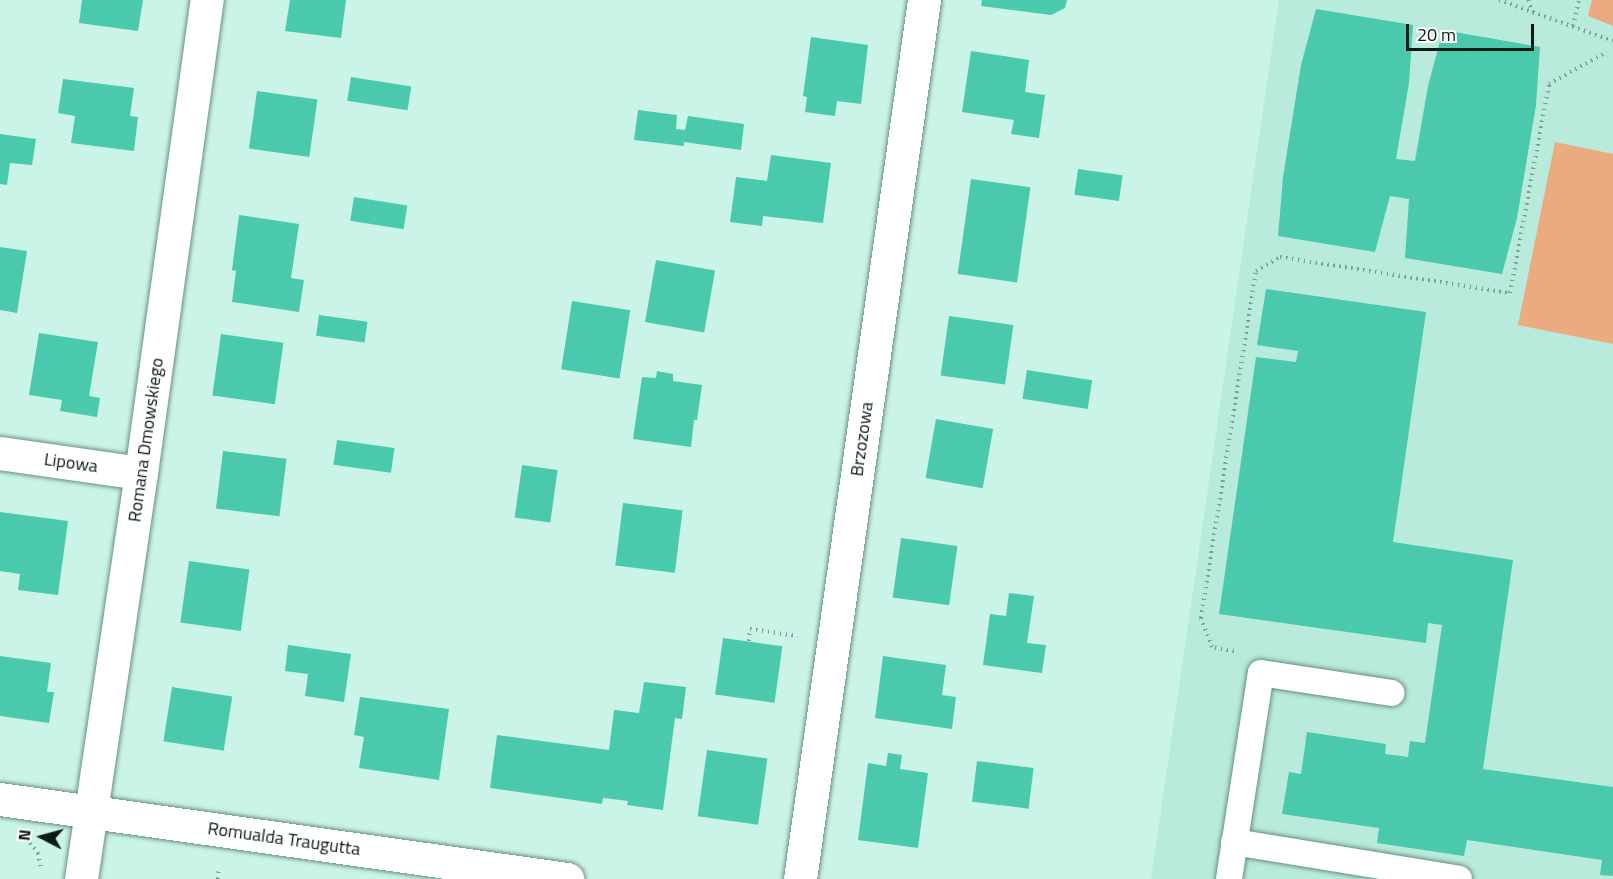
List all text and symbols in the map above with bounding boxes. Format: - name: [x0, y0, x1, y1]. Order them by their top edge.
- scale bar: [1409, 12, 1536, 50]
- text: 20 m: [1417, 21, 1456, 48]
- street label: Romana Dmowskiego: [124, 356, 168, 524]
- street label: Brzozowa: [846, 400, 878, 478]
- street label: Lipowa: [43, 449, 99, 477]
- north arrow: [12, 807, 72, 867]
- street label: Romualda Traugutta: [206, 818, 362, 860]
- text: N: [12, 828, 37, 842]

